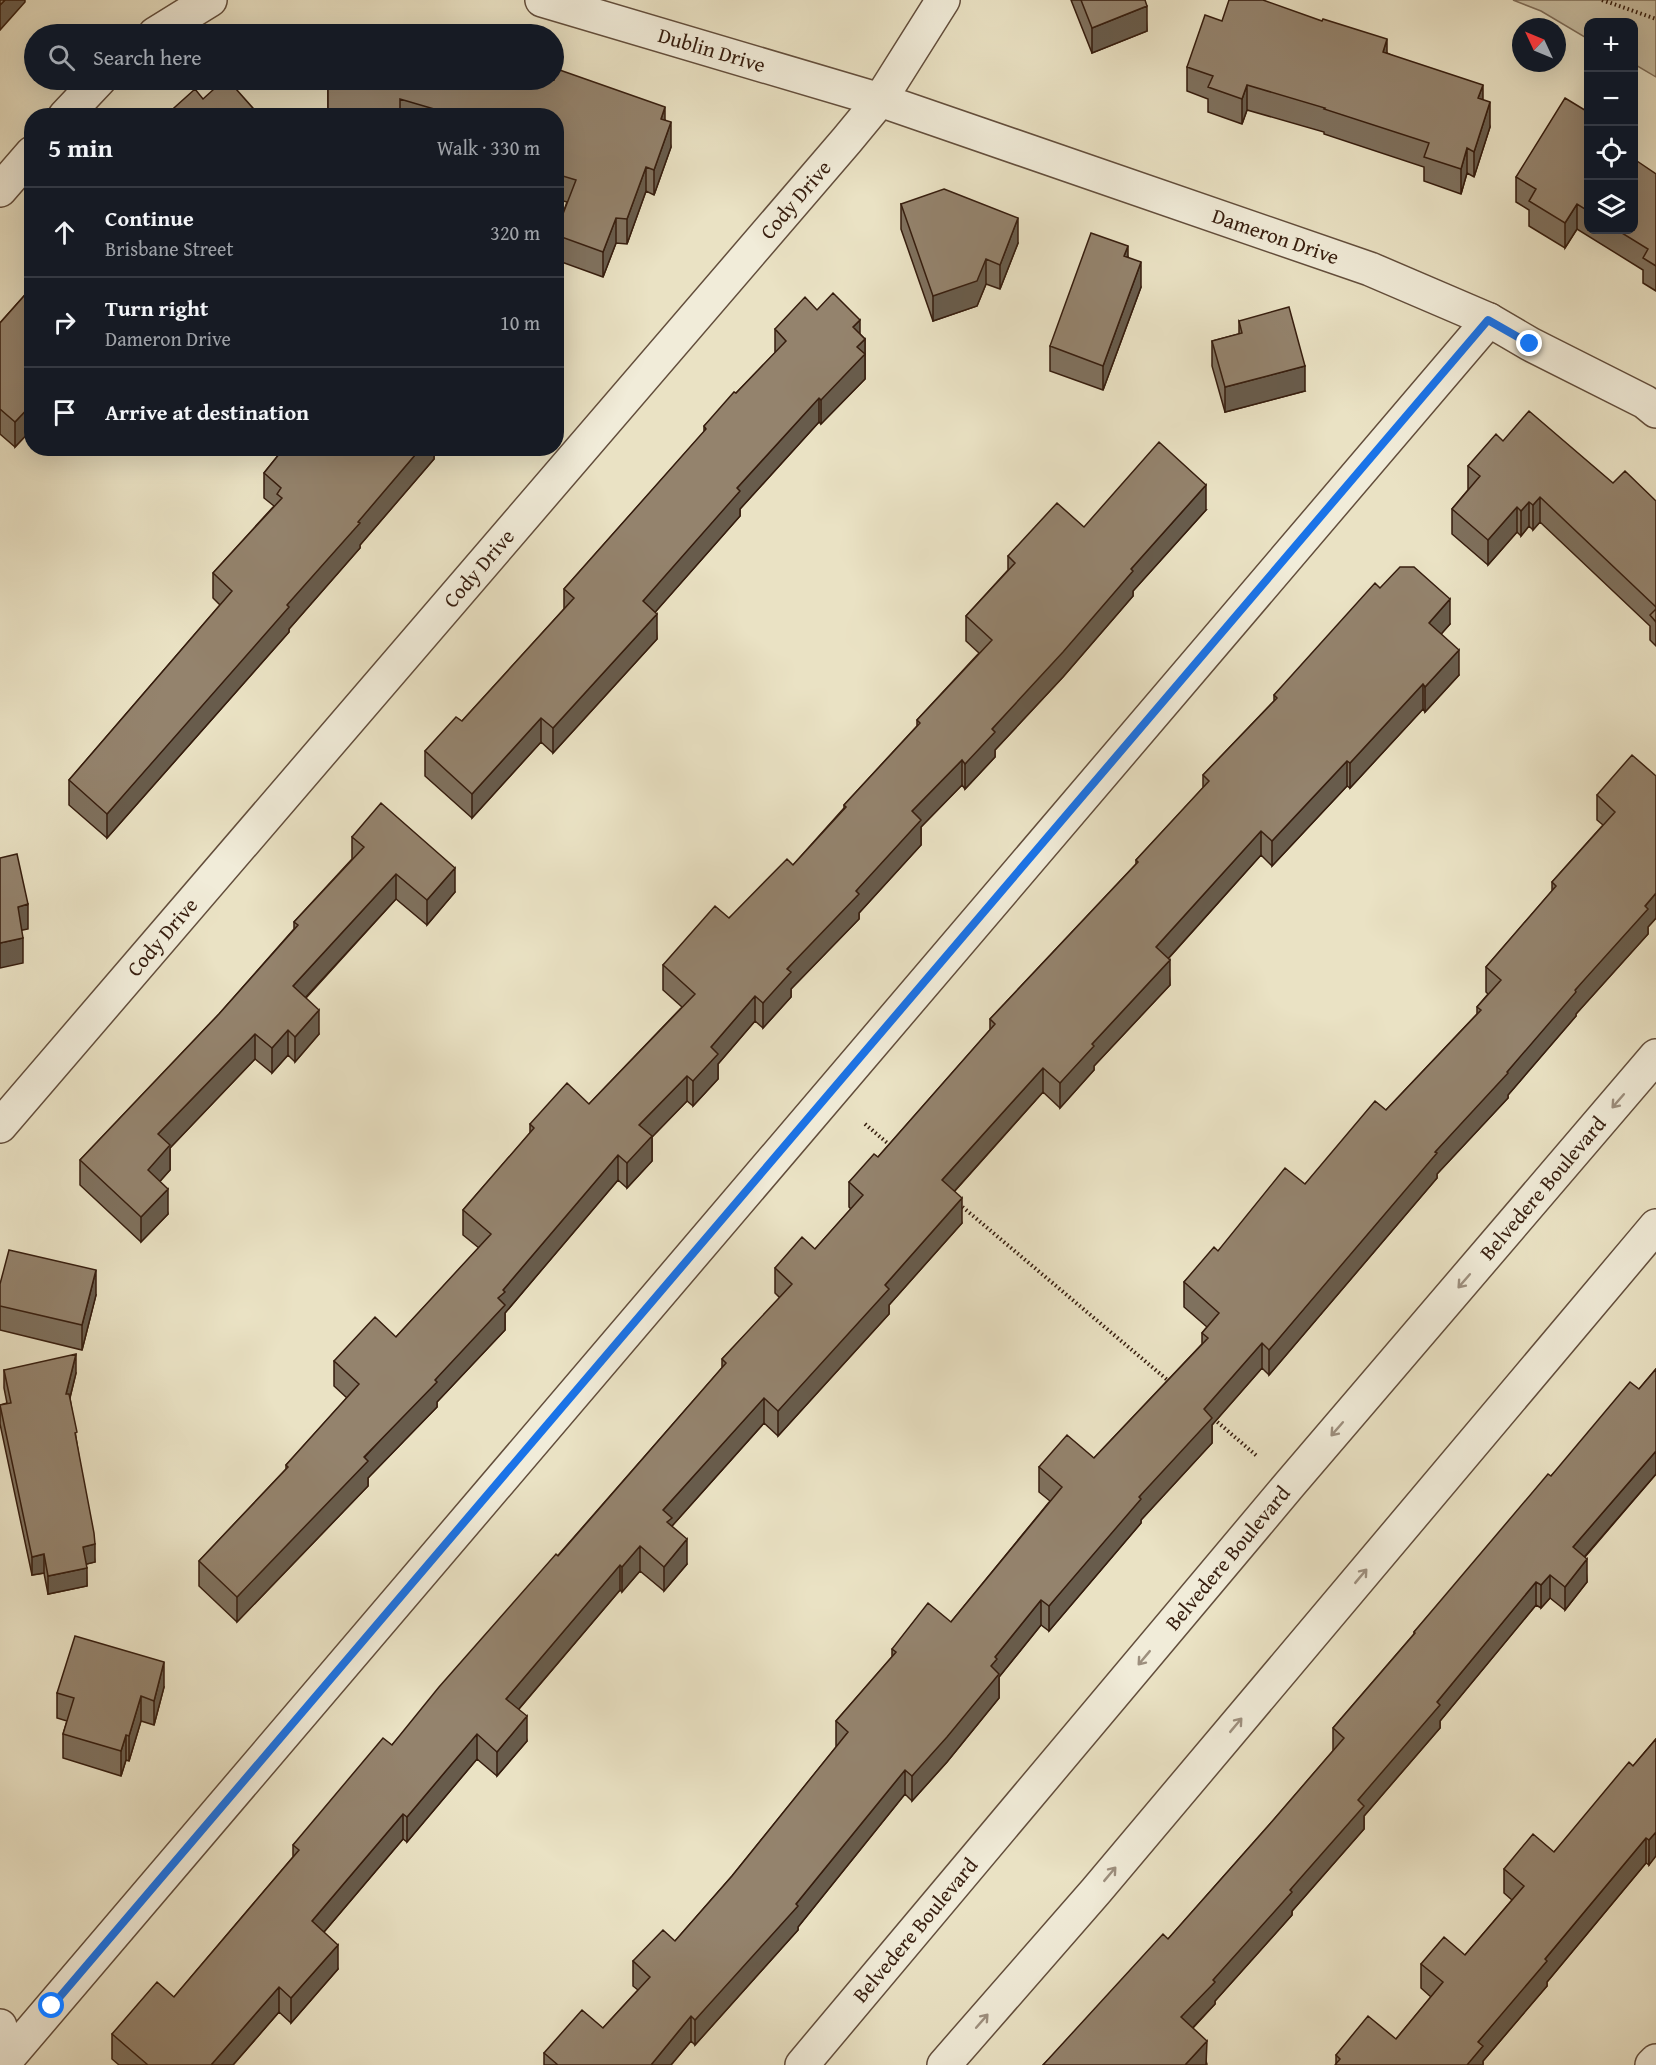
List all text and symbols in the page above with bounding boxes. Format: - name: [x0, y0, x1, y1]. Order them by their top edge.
- north arrow: [1512, 18, 1566, 72]
- map controls: [1584, 18, 1638, 234]
- button: +: [1584, 18, 1638, 72]
- street label: Dublin Drive: [655, 19, 769, 80]
- search box: [24, 24, 564, 90]
- icon: search: [45, 41, 78, 74]
- text: Search here: [93, 41, 202, 73]
- button: −: [1584, 72, 1638, 126]
- button: locate: [1584, 126, 1638, 180]
- text: 5 min: [48, 128, 113, 167]
- text: Walk · 330 m: [437, 133, 540, 162]
- street label: Cody Drive: [752, 153, 838, 246]
- button: layers: [1584, 180, 1638, 234]
- street label: Dameron Drive: [1208, 200, 1344, 272]
- text: Continue: [105, 202, 194, 234]
- icon: ahead: [48, 216, 81, 249]
- text: 320 m: [490, 218, 540, 247]
- text: Brisbane Street: [105, 234, 234, 263]
- text: Turn right: [105, 292, 208, 324]
- icon: right: [48, 306, 81, 339]
- text: 10 m: [500, 308, 540, 337]
- text: Dameron Drive: [105, 324, 231, 353]
- route end: [1516, 330, 1542, 356]
- icon: arrive: [48, 396, 81, 429]
- text: Arrive at destination: [105, 396, 309, 428]
- street label: Cody Drive: [436, 522, 522, 615]
- street label: Cody Drive: [119, 890, 205, 983]
- one-way arrow: [1611, 1093, 1625, 1108]
- street label: Belvedere Boulevard: [1472, 1108, 1614, 1267]
- one-way arrow: [1457, 1273, 1471, 1288]
- one-way arrow: [1331, 1421, 1344, 1437]
- street label: Belvedere Boulevard: [1157, 1478, 1298, 1637]
- one-way arrow: [1355, 1568, 1368, 1584]
- one-way arrow: [1137, 1650, 1151, 1665]
- one-way arrow: [1229, 1717, 1242, 1733]
- street label: Belvedere Boulevard: [845, 1850, 985, 2009]
- one-way arrow: [1103, 1867, 1117, 1882]
- route start: [38, 1992, 64, 2018]
- one-way arrow: [975, 2014, 989, 2029]

